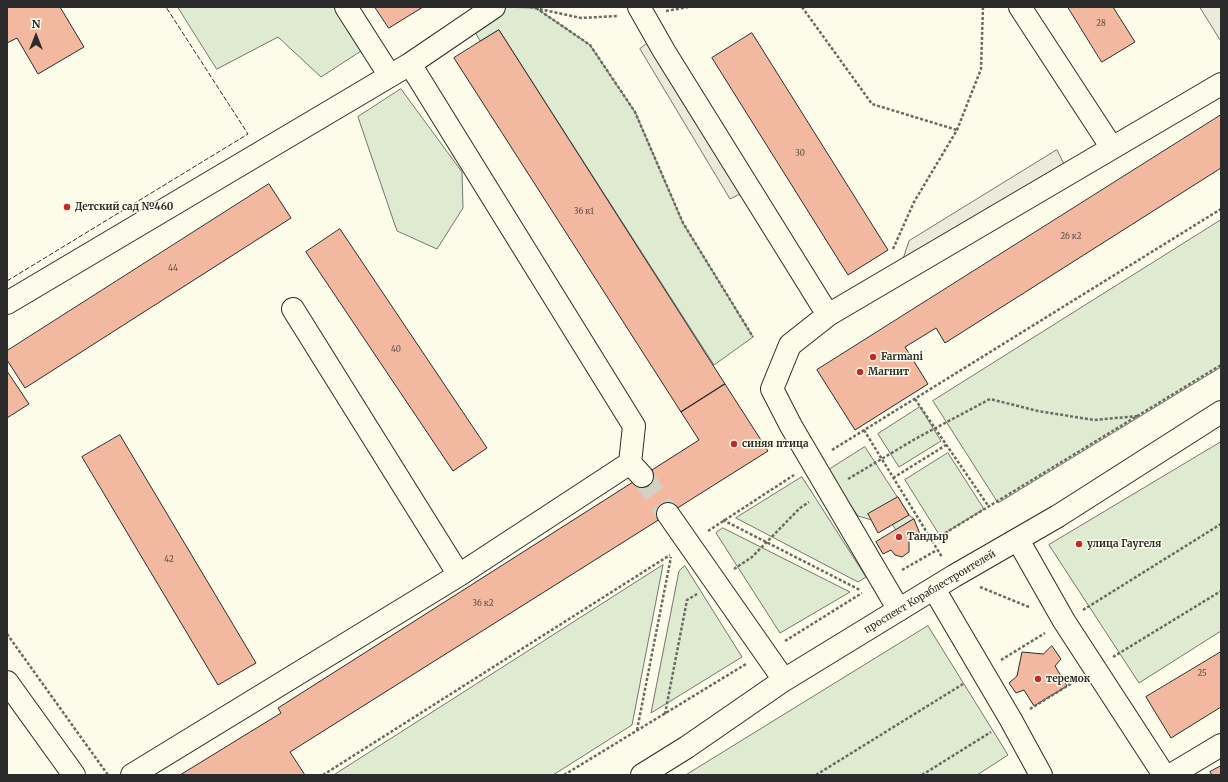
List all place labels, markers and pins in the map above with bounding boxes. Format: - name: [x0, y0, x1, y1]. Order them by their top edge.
- place label: Детский сад №460: [75, 201, 173, 213]
- marker: Детский сад №460: [62, 202, 72, 212]
- place label: Farmani: [881, 351, 923, 363]
- marker: Farmani: [868, 352, 878, 362]
- place label: Магнит: [868, 366, 909, 378]
- marker: Магнит: [855, 367, 865, 377]
- place label: синяя птица: [742, 438, 809, 450]
- marker: синяя птица: [729, 439, 739, 449]
- place label: Тандыр: [907, 531, 948, 543]
- marker: Тандыр: [894, 532, 904, 542]
- place label: улица Гаугеля: [1087, 538, 1161, 550]
- marker: улица Гаугеля: [1074, 539, 1084, 549]
- place label: теремок: [1046, 673, 1090, 685]
- marker: теремок: [1033, 674, 1043, 684]

